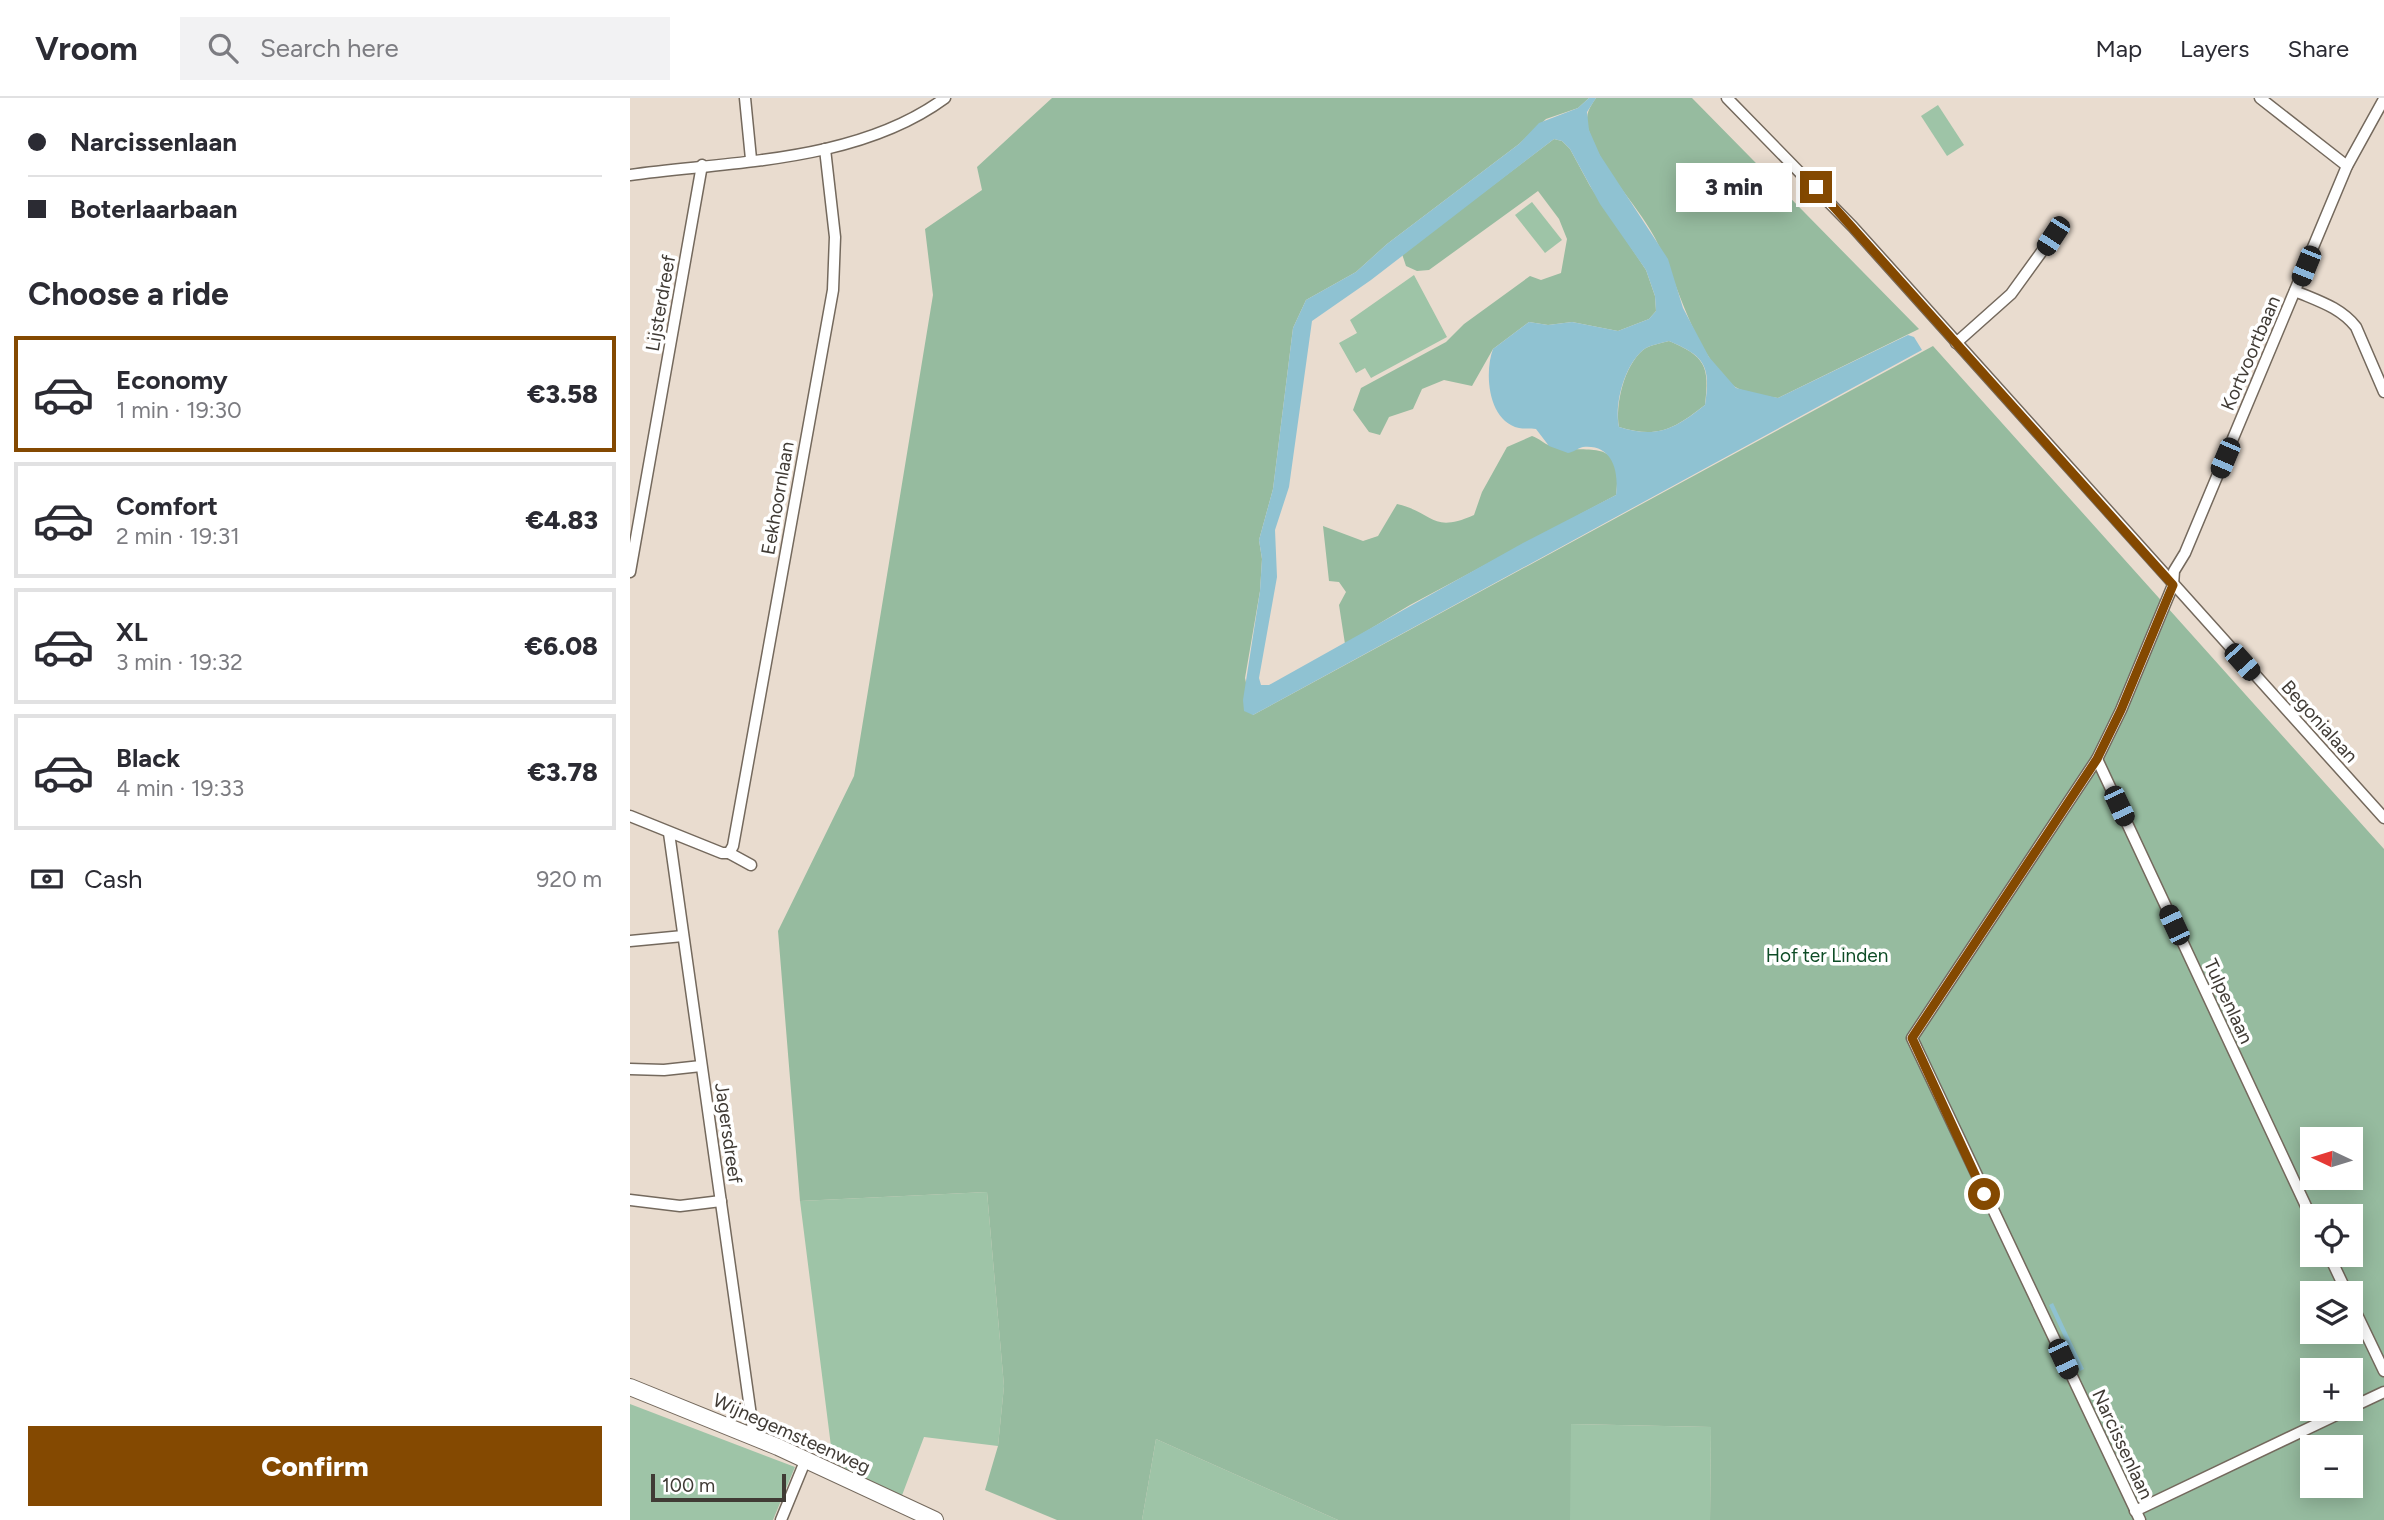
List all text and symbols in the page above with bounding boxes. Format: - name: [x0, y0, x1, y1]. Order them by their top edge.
- search box: [180, 17, 670, 80]
- text: Vroom: [35, 29, 138, 68]
- icon: search: [204, 29, 242, 67]
- text: Search here: [260, 32, 399, 64]
- text: Map: [2095, 34, 2142, 63]
- text: Layers: [2180, 34, 2249, 63]
- text: Share: [2287, 34, 2349, 63]
- text: Narcissenlaan: [70, 126, 237, 158]
- callout: 3 min: [1676, 162, 1792, 212]
- route end: [1800, 171, 1832, 203]
- text: 3 min: [1705, 173, 1763, 201]
- text: Boterlaarbaan: [70, 193, 237, 225]
- car: [2033, 213, 2074, 259]
- car: [2289, 243, 2324, 289]
- street label: Lijsterdreef: [641, 253, 680, 353]
- text: Choose a ride: [28, 275, 229, 313]
- street label: Kortvoortbaan: [2216, 292, 2285, 414]
- icon: car: [32, 363, 95, 426]
- text: Economy: [116, 364, 228, 396]
- text: €3.58: [527, 378, 598, 410]
- text: 1 min · 19:30: [116, 396, 242, 424]
- car: [2208, 435, 2243, 481]
- street label: Eekhoornlaan: [756, 440, 799, 557]
- icon: car: [32, 489, 95, 552]
- text: Comfort: [116, 490, 218, 522]
- text: €4.83: [526, 504, 598, 536]
- text: 2 min · 19:31: [116, 522, 240, 550]
- icon: car: [32, 615, 95, 678]
- text: XL: [116, 616, 148, 648]
- text: €6.08: [525, 630, 598, 662]
- car: [2221, 639, 2264, 685]
- text: 3 min · 19:32: [116, 648, 243, 676]
- street label: Begonialaan: [2277, 675, 2363, 767]
- icon: car: [32, 741, 95, 804]
- text: Black: [116, 742, 180, 774]
- text: €3.78: [527, 756, 598, 788]
- text: 4 min · 19:33: [116, 774, 244, 802]
- car: [2101, 783, 2138, 829]
- icon: cash: [28, 860, 66, 898]
- text: Cash: [84, 863, 143, 895]
- text: 920 m: [536, 865, 602, 893]
- car: [2156, 902, 2193, 948]
- park label: Hof ter Linden: [1766, 944, 1888, 967]
- street label: Tulpenlaan: [2199, 955, 2258, 1047]
- street label: Jagersdreef: [710, 1081, 747, 1185]
- north arrow: [2300, 1127, 2362, 1190]
- map controls: [2300, 1127, 2363, 1498]
- route start: [1968, 1178, 2000, 1210]
- button: locate: [2300, 1204, 2363, 1267]
- button: layers: [2300, 1281, 2363, 1344]
- car: [2045, 1336, 2082, 1382]
- button: +: [2300, 1358, 2363, 1421]
- street label: Narcissenlaan: [2087, 1386, 2158, 1503]
- street label: Wijnegemsteenweg: [710, 1388, 874, 1479]
- button: Confirm: [28, 1426, 602, 1506]
- button: −: [2300, 1435, 2363, 1498]
- scale bar: [651, 1471, 786, 1503]
- text: 100 m: [662, 1474, 715, 1497]

